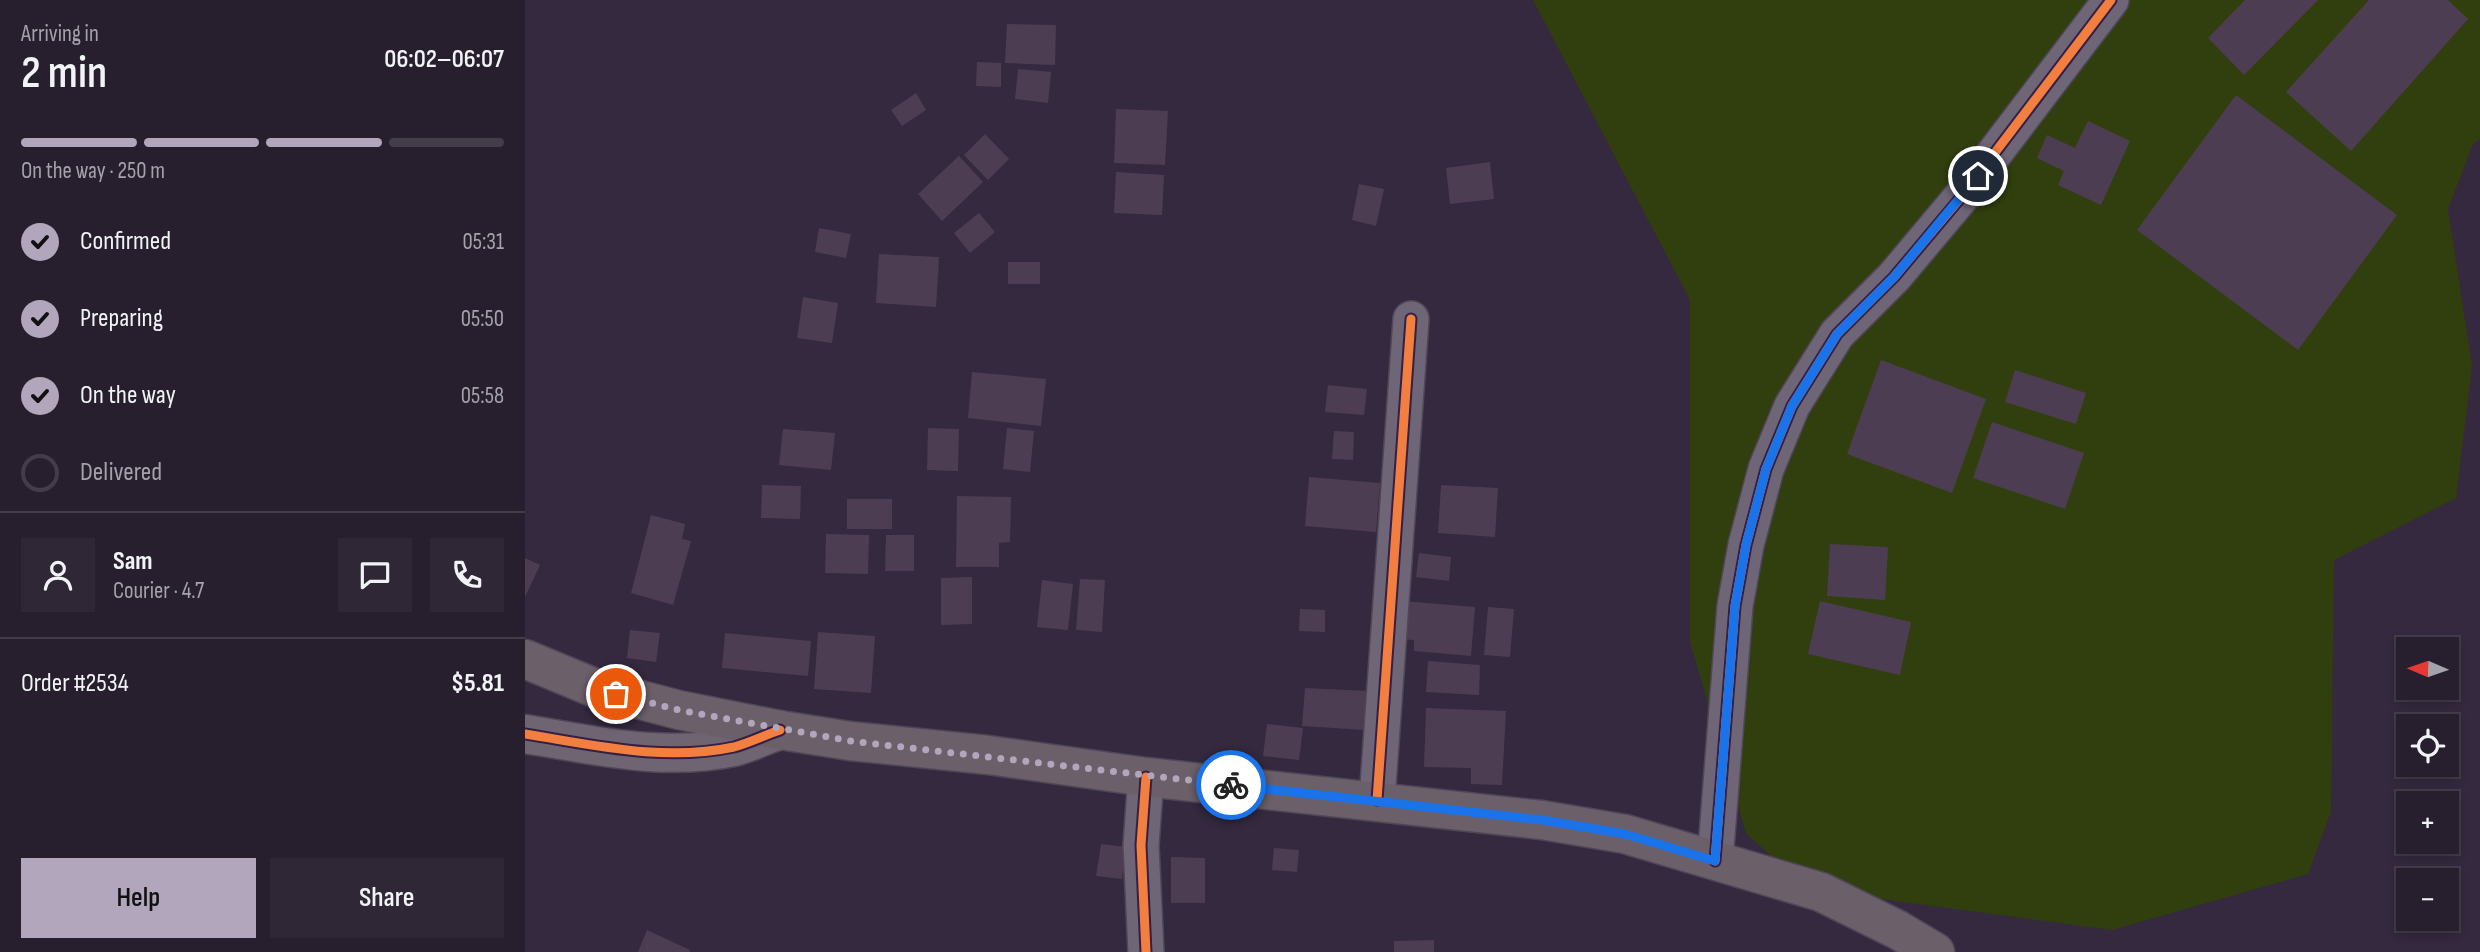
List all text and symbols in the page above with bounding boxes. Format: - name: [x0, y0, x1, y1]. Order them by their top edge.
- text: Arriving in: [21, 20, 99, 48]
- text: 06:02–06:07: [384, 44, 504, 75]
- text: 2 min: [21, 46, 107, 101]
- pin: [1948, 146, 2008, 206]
- text: On the way · 250 m: [21, 157, 165, 185]
- icon: home: [1959, 157, 1997, 195]
- icon: check: [21, 223, 59, 261]
- text: Confirmed: [80, 226, 171, 257]
- text: 05:31: [462, 228, 504, 256]
- icon: check: [21, 300, 59, 338]
- text: Preparing: [80, 303, 163, 334]
- text: 05:50: [461, 305, 504, 333]
- icon: check: [21, 377, 59, 415]
- text: On the way: [80, 380, 176, 411]
- text: 05:58: [461, 382, 504, 410]
- text: Delivered: [80, 457, 162, 488]
- button: person: [21, 538, 95, 612]
- button: chat: [338, 538, 412, 612]
- button: phone: [430, 538, 504, 612]
- text: Sam: [113, 546, 153, 577]
- text: Courier · 4.7: [113, 577, 204, 605]
- north arrow: [2396, 637, 2459, 700]
- map controls: [2396, 637, 2459, 931]
- pin: [586, 664, 646, 724]
- text: Order #2534: [21, 668, 129, 699]
- text: $5.81: [451, 668, 504, 699]
- icon: bag: [597, 675, 635, 713]
- button: locate: [2396, 714, 2459, 777]
- courier: [1196, 750, 1266, 820]
- icon: bike: [1212, 766, 1250, 804]
- button: +: [2396, 791, 2459, 854]
- button: Help: [21, 858, 256, 938]
- button: Share: [270, 858, 504, 938]
- button: −: [2396, 868, 2459, 931]

